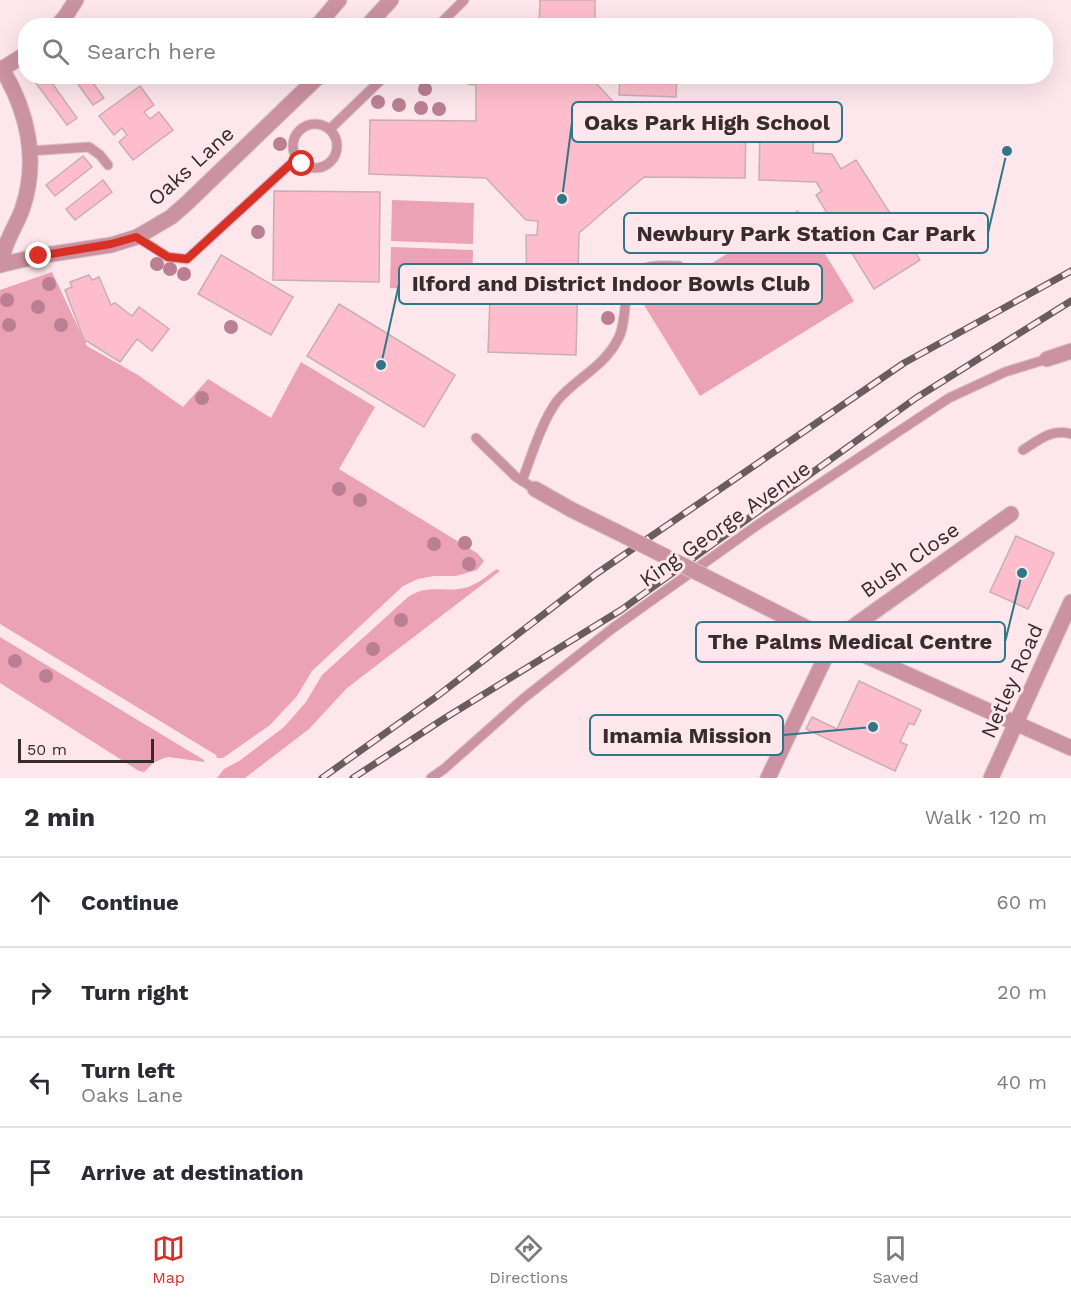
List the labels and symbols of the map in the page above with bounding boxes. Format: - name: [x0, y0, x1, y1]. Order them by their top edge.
- callout: Oaks Park High School: [572, 102, 842, 142]
- text: Oaks Park High School: [584, 110, 831, 135]
- street label: Oaks Lane: [143, 121, 239, 211]
- route start: [288, 150, 314, 176]
- callout: Newbury Park Station Car Park: [624, 213, 988, 253]
- text: Newbury Park Station Car Park: [636, 221, 976, 246]
- route end: [25, 242, 51, 268]
- callout: Ilford and District Indoor Bowls Club: [399, 264, 822, 304]
- text: Ilford and District Indoor Bowls Club: [412, 271, 810, 296]
- street label: King George Avenue: [635, 455, 815, 592]
- street label: Bush Close: [856, 517, 964, 603]
- street label: Netley Road: [975, 620, 1048, 742]
- callout: The Palms Medical Centre: [696, 622, 1005, 662]
- text: The Palms Medical Centre: [708, 629, 992, 654]
- callout: Imamia Mission: [590, 715, 783, 755]
- text: Imamia Mission: [602, 723, 772, 748]
- scale bar: [18, 736, 154, 764]

